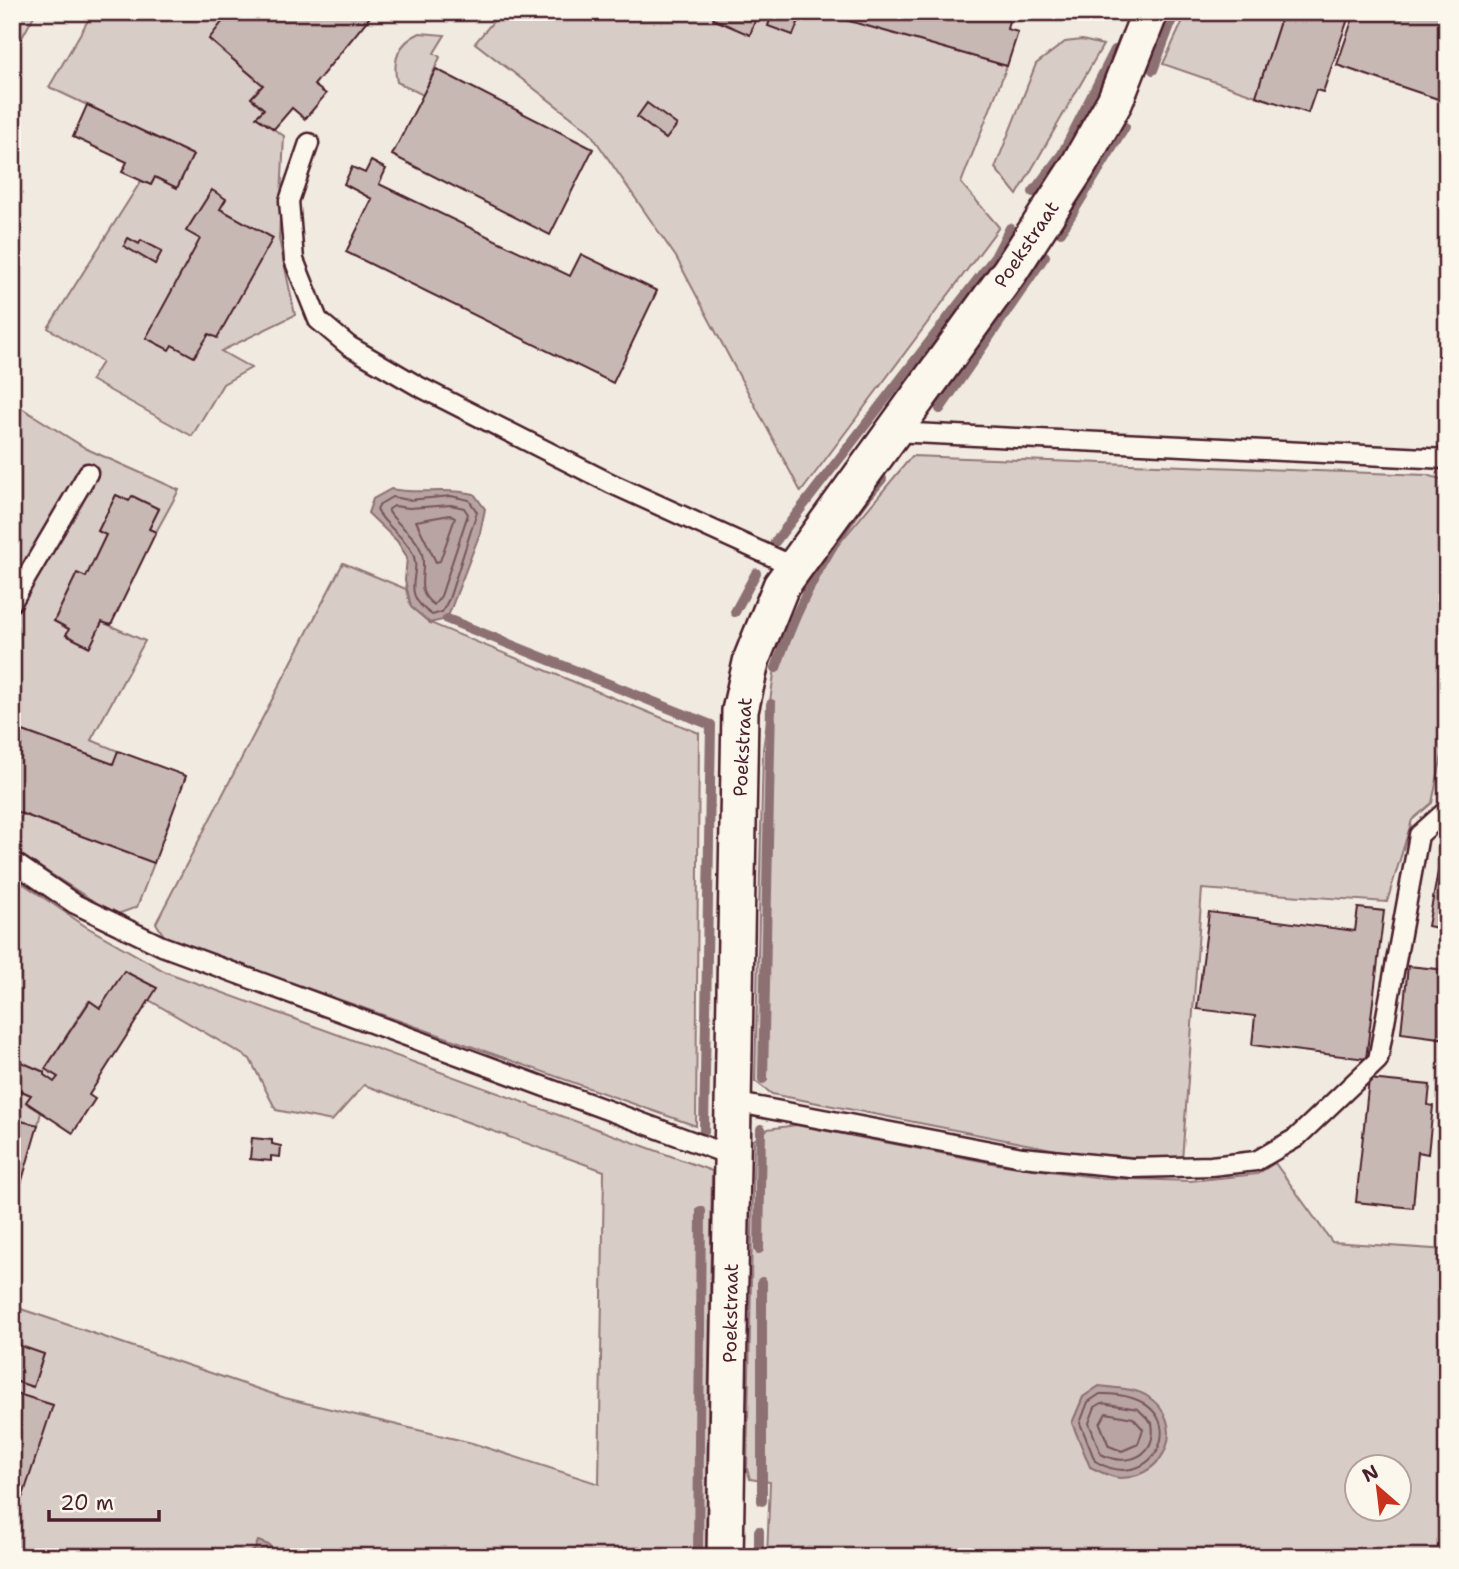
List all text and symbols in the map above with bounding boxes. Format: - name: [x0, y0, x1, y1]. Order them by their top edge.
- street label: Poekstraat: [988, 196, 1065, 293]
- street label: Poekstraat: [727, 697, 758, 797]
- street label: Poekstraat: [717, 1263, 744, 1363]
- north arrow: [1344, 1454, 1414, 1524]
- text: N: [1358, 1459, 1383, 1488]
- scale bar: [49, 1478, 159, 1522]
- text: 20 m: [60, 1489, 114, 1517]

